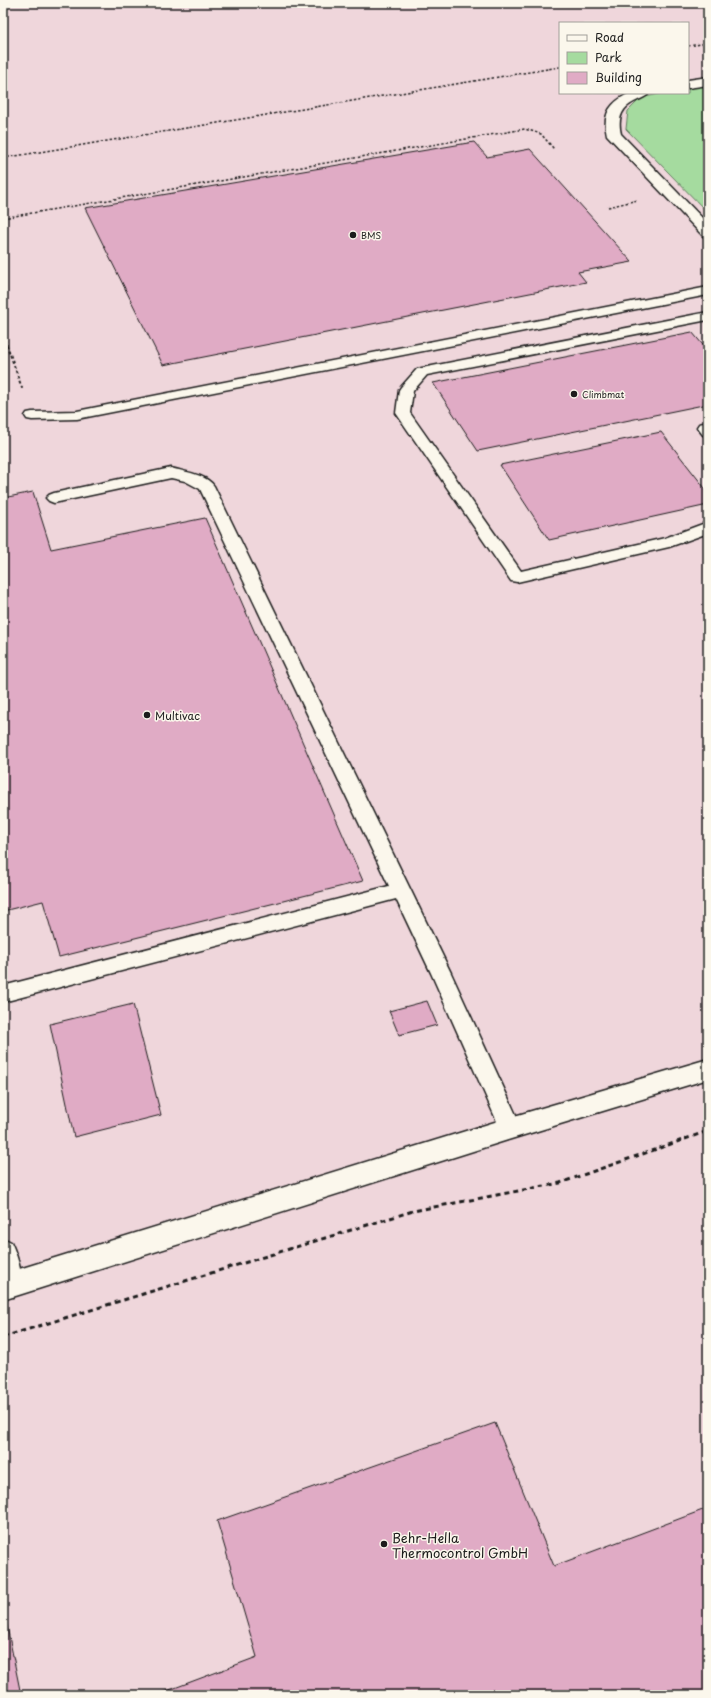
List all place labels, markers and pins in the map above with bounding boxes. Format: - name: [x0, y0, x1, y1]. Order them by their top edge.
- place label: BMS: [361, 228, 381, 242]
- marker: BMS: [348, 230, 358, 240]
- place label: Climbmat: [582, 387, 625, 401]
- marker: Climbmat: [569, 389, 579, 399]
- place label: Multivac: [155, 707, 200, 724]
- marker: Multivac: [142, 710, 152, 720]
- place label: Behr-Hella Thermocontrol GmbH: [392, 1528, 528, 1562]
- marker: Behr-Hella Thermocontrol GmbH: [379, 1539, 389, 1549]

